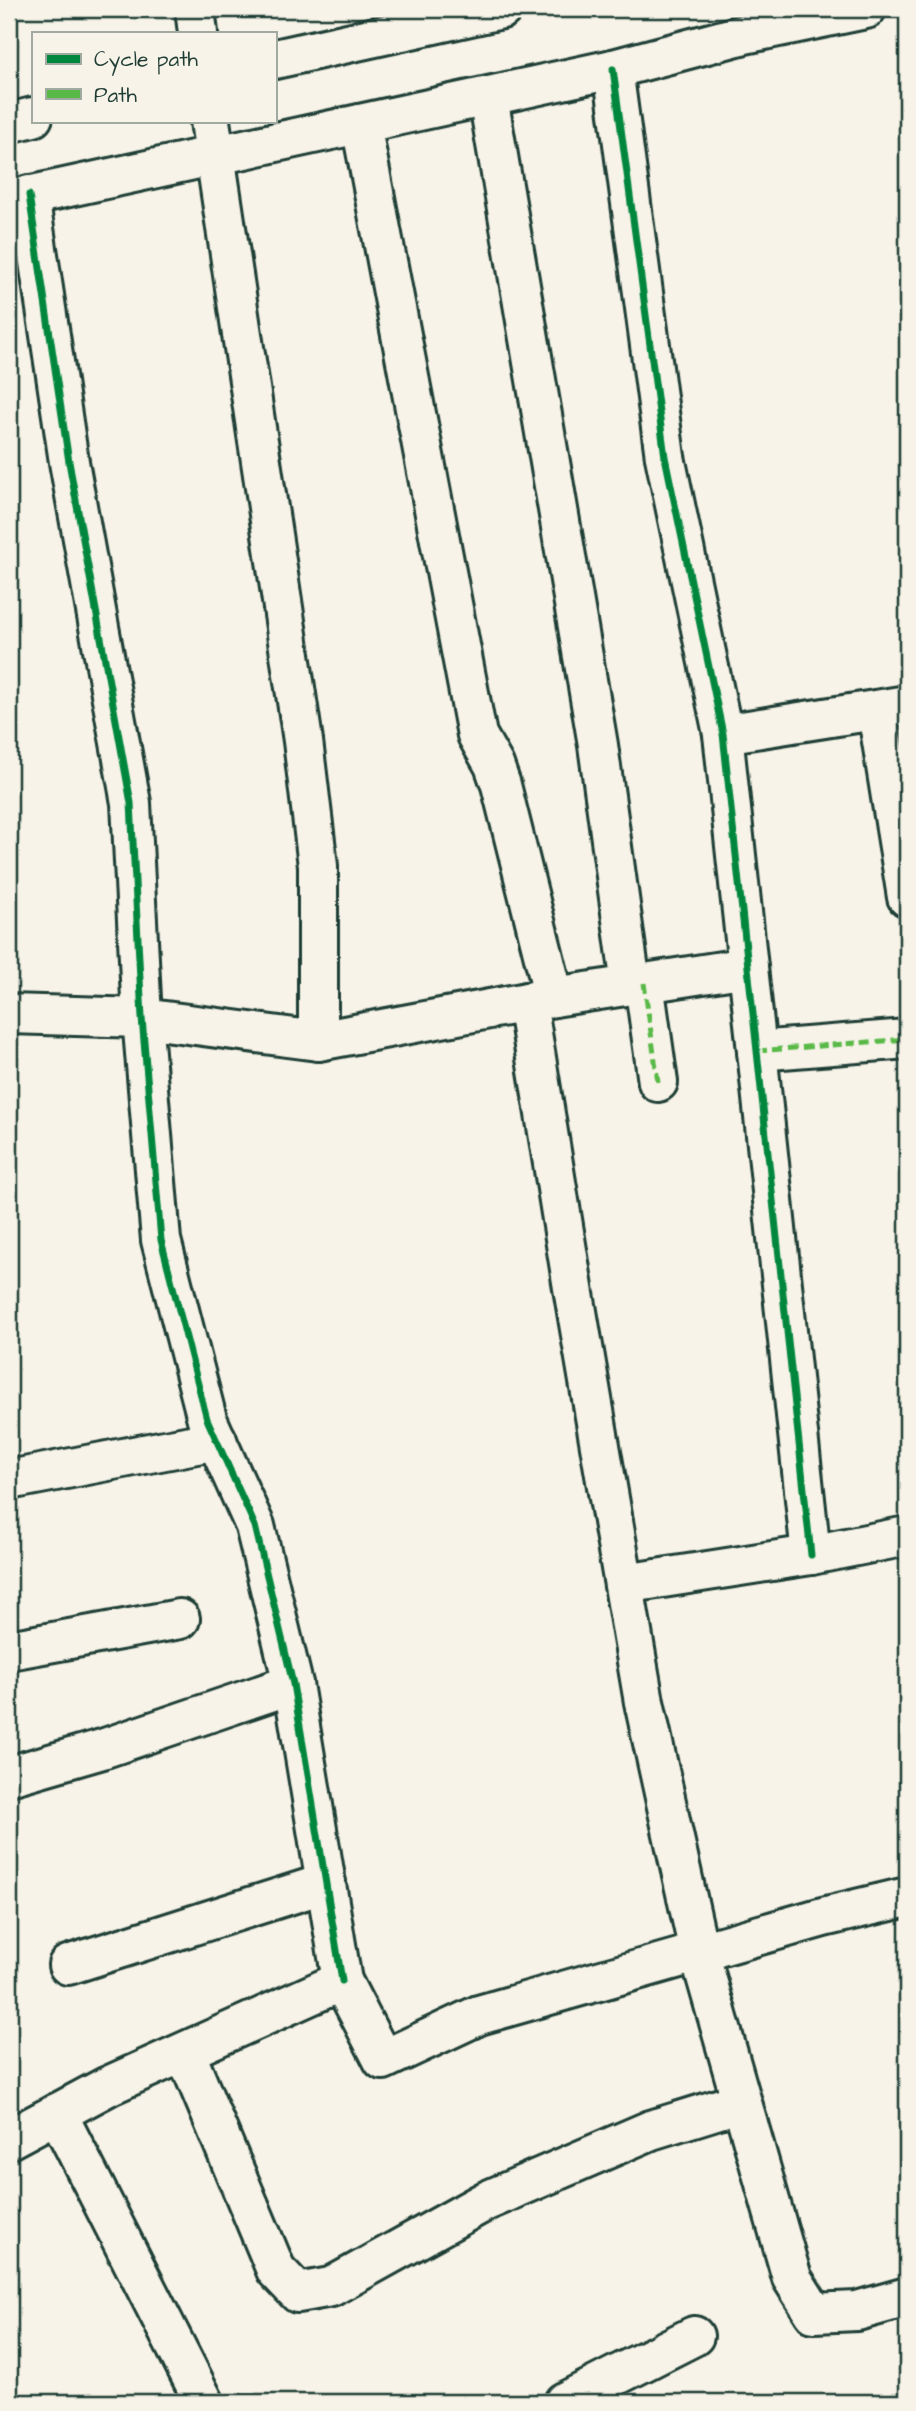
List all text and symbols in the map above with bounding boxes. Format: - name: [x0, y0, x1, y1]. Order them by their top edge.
- legend: [32, 32, 276, 122]
- text: Cycle path: [94, 45, 199, 76]
- text: Path: [94, 81, 138, 110]

